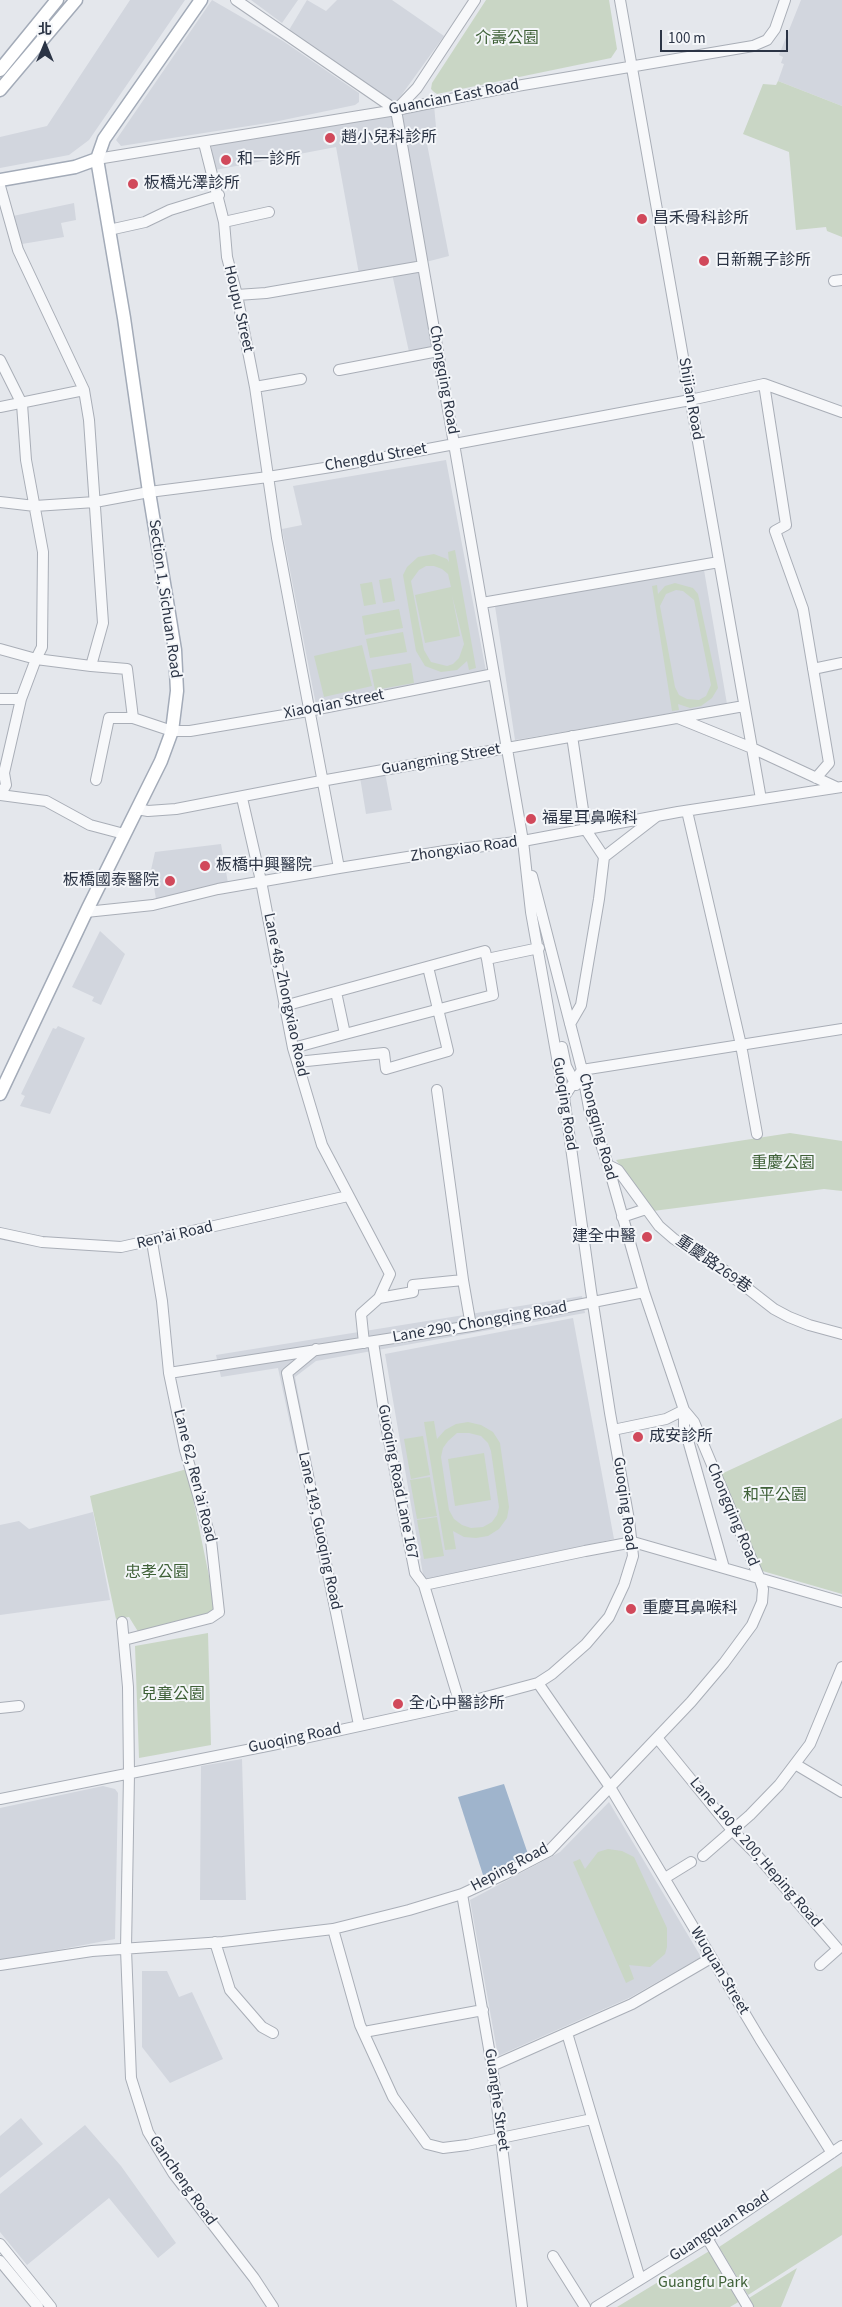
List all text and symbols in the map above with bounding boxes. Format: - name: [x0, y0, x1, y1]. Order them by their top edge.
- north arrow: [20, 20, 70, 70]
- text: 北: [38, 20, 52, 40]
- scale bar: [662, 20, 790, 52]
- text: 100 m: [668, 28, 706, 49]
- park label: 介壽公園: [475, 29, 539, 49]
- street label: Guancian East Road: [387, 76, 521, 120]
- place label: 趙小兒科診所: [341, 128, 437, 148]
- marker: 趙小兒科診所: [323, 131, 337, 145]
- place label: 和一診所: [237, 150, 301, 170]
- marker: 和一診所: [219, 153, 233, 167]
- place label: 板橋光澤診所: [144, 174, 240, 194]
- marker: 板橋光澤診所: [126, 177, 140, 191]
- place label: 昌禾骨科診所: [653, 209, 749, 229]
- marker: 昌禾骨科診所: [635, 212, 649, 226]
- place label: 日新親子診所: [715, 251, 811, 271]
- marker: 日新親子診所: [697, 254, 711, 268]
- street label: Houpu Street: [219, 264, 257, 354]
- street label: Chongqing Road: [424, 324, 462, 436]
- street label: Shijian Road: [673, 356, 707, 442]
- street label: Chengdu Street: [323, 440, 429, 476]
- street label: Section 1, Sichuan Road: [143, 518, 185, 680]
- street label: Xiaoqian Street: [282, 686, 386, 724]
- street label: Guangming Street: [380, 740, 502, 780]
- place label: 福星耳鼻喉科: [542, 809, 638, 829]
- marker: 福星耳鼻喉科: [524, 812, 538, 826]
- street label: Zhongxiao Road: [409, 833, 519, 867]
- place label: 板橋中興醫院: [216, 856, 312, 876]
- marker: 板橋中興醫院: [198, 859, 212, 873]
- place label: 板橋國泰醫院: [63, 871, 159, 891]
- marker: 板橋國泰醫院: [163, 874, 177, 888]
- street label: Lane 48, Zhongxiao Road: [258, 911, 312, 1079]
- street label: Guoqing Road: [547, 1056, 581, 1152]
- street label: Chongqing Road: [573, 1071, 621, 1183]
- park label: 重慶公園: [751, 1154, 815, 1174]
- street label: Ren’ai Road: [135, 1218, 215, 1254]
- place label: 建全中醫: [572, 1227, 636, 1247]
- marker: 建全中醫: [640, 1230, 654, 1244]
- street label: 重慶路269巷: [672, 1232, 754, 1298]
- street label: Lane 290, Chongqing Road: [391, 1298, 569, 1348]
- street label: Guoqing Road Lane 167: [373, 1403, 421, 1561]
- street label: Lane 62, Ren’ai Road: [168, 1407, 220, 1545]
- place label: 成安診所: [649, 1427, 713, 1447]
- marker: 成安診所: [631, 1430, 645, 1444]
- street label: Lane 149, Guoqing Road: [293, 1450, 345, 1612]
- street label: Guoqing Road: [608, 1456, 640, 1552]
- street label: Chongqing Road: [702, 1460, 762, 1570]
- park label: 和平公園: [743, 1486, 807, 1506]
- park label: 忠孝公園: [125, 1563, 189, 1583]
- place label: 重慶耳鼻喉科: [642, 1599, 738, 1619]
- marker: 重慶耳鼻喉科: [624, 1602, 638, 1616]
- park label: 兒童公園: [141, 1685, 205, 1705]
- place label: 全心中醫診所: [409, 1694, 505, 1714]
- marker: 全心中醫診所: [391, 1697, 405, 1711]
- street label: Guoqing Road: [247, 1720, 343, 1758]
- street label: Lane 190 & 200, Heping Road: [685, 1774, 825, 1932]
- street label: Heping Road: [468, 1839, 552, 1897]
- street label: Wuquan Street: [685, 1924, 753, 2018]
- street label: Guanghe Street: [479, 2047, 513, 2153]
- street label: Gancheng Road: [144, 2132, 220, 2230]
- street label: Guangquan Road: [666, 2188, 774, 2266]
- park label: Guangfu Park: [658, 2273, 748, 2293]

